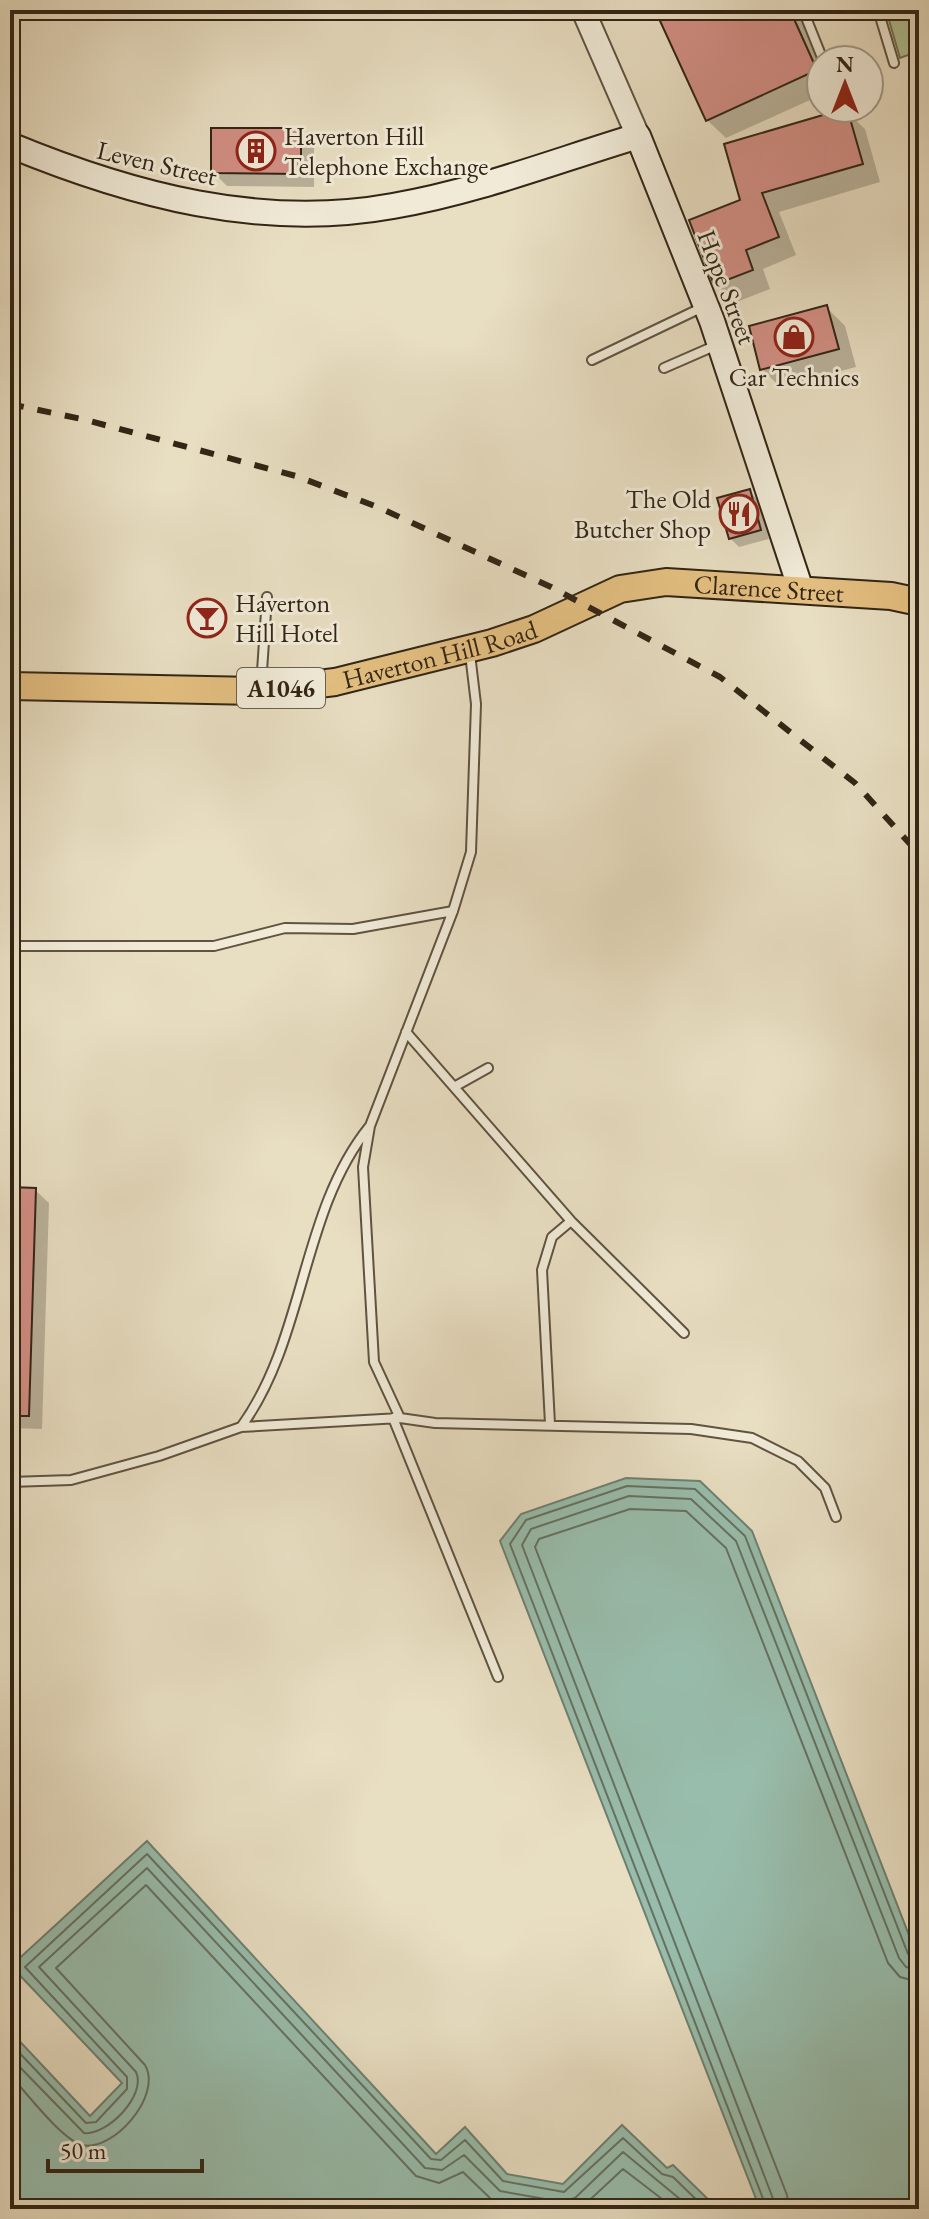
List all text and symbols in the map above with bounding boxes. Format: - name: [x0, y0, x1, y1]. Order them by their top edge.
- north arrow: [805, 44, 885, 124]
- text: N: [836, 50, 854, 79]
- place label: Haverton Hill Telephone Exchange: [284, 119, 488, 183]
- building icon: Haverton Hill Telephone Exchange: [235, 130, 277, 172]
- street label: Leven Street: [94, 133, 220, 193]
- street label: Hope Street: [690, 225, 764, 349]
- shop icon: Car Technics: [773, 316, 815, 358]
- place label: Car Technics: [729, 360, 859, 394]
- place label: The Old Butcher Shop: [574, 482, 712, 546]
- restaurant icon: The Old Butcher Shop: [718, 493, 760, 535]
- street label: Clarence Street: [693, 567, 845, 610]
- place label: Haverton Hill Hotel: [235, 586, 339, 650]
- bar icon: Haverton Hill Hotel: [186, 597, 228, 639]
- street label: Haverton Hill Road: [339, 612, 542, 696]
- road number: A1046: [237, 668, 325, 708]
- scale bar: [48, 2123, 202, 2173]
- text: 50 m: [60, 2135, 107, 2166]

